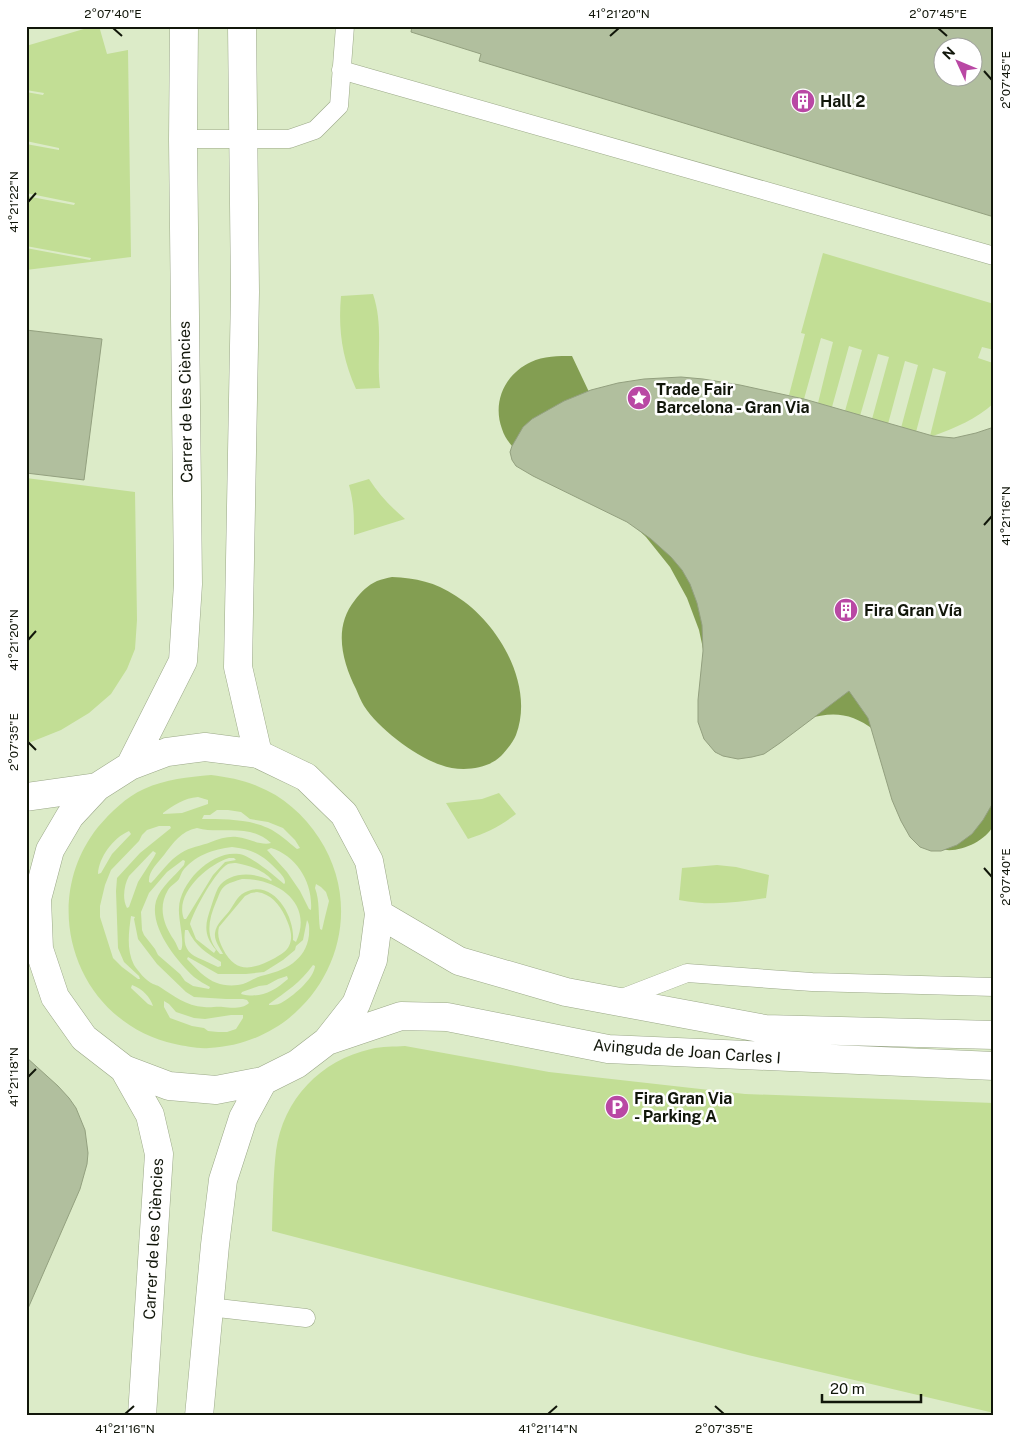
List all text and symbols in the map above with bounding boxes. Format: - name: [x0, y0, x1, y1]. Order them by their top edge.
- text: 2°07'40"E: [84, 7, 142, 21]
- text: 41°21'20"N: [588, 7, 650, 21]
- text: 2°07'45"E: [909, 7, 967, 21]
- north arrow: [932, 38, 982, 88]
- text: N: [939, 43, 958, 62]
- text: 2°07'45"E: [999, 51, 1013, 109]
- building icon: Hall 2: [790, 88, 816, 114]
- place label: Hall 2: [820, 92, 865, 111]
- text: 41°21'22"N: [7, 171, 21, 233]
- street label: Carrer de les Ciències: [175, 321, 196, 483]
- place label: Trade Fair Barcelona - Gran Via: [656, 380, 809, 417]
- place icon: Trade Fair Barcelona - Gran Via: [626, 385, 652, 411]
- text: 41°21'16"N: [999, 486, 1013, 546]
- building icon: Fira Gran Vía: [833, 597, 859, 623]
- place label: Fira Gran Vía: [864, 601, 962, 620]
- text: 41°21'20"N: [7, 609, 21, 671]
- text: 2°07'35"E: [7, 713, 21, 771]
- text: 2°07'40"E: [999, 848, 1013, 906]
- street label: Avinguda de Joan Carles I: [592, 1035, 782, 1068]
- text: 41°21'18"N: [7, 1047, 21, 1107]
- place label: Fira Gran Via - Parking A: [634, 1089, 732, 1126]
- parking icon: Fira Gran Via - Parking A: [604, 1094, 630, 1120]
- street label: Carrer de les Ciències: [140, 1158, 167, 1320]
- scale bar: [822, 1372, 921, 1404]
- text: 20 m: [830, 1380, 865, 1397]
- text: 41°21'16"N: [95, 1422, 155, 1436]
- text: 41°21'14"N: [518, 1422, 578, 1436]
- text: 2°07'35"E: [695, 1422, 753, 1436]

